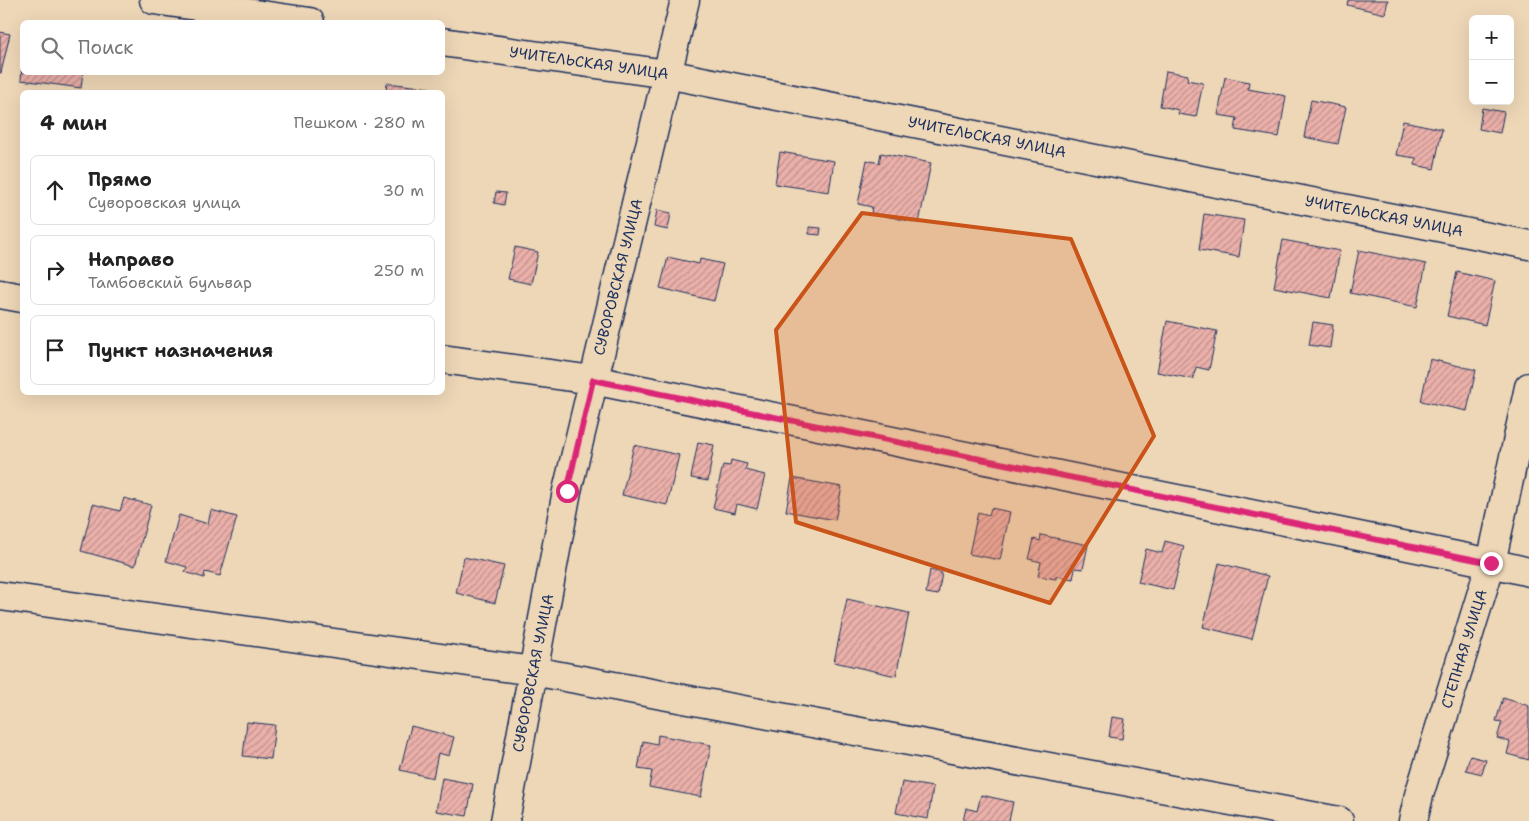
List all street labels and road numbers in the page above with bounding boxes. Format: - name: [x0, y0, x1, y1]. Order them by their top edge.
- street label: УЧИТЕЛЬСКАЯ УЛИЦА: [508, 42, 670, 84]
- street label: УЧИТЕЛЬСКАЯ УЛИЦА: [906, 112, 1068, 162]
- street label: УЧИТЕЛЬСКАЯ УЛИЦА: [1303, 191, 1465, 241]
- street label: СУВОРОВСКАЯ УЛИЦА: [589, 196, 647, 357]
- street label: СТЕПНАЯ УЛИЦА: [1436, 587, 1492, 711]
- street label: СУВОРОВСКАЯ УЛИЦА: [508, 592, 558, 754]

